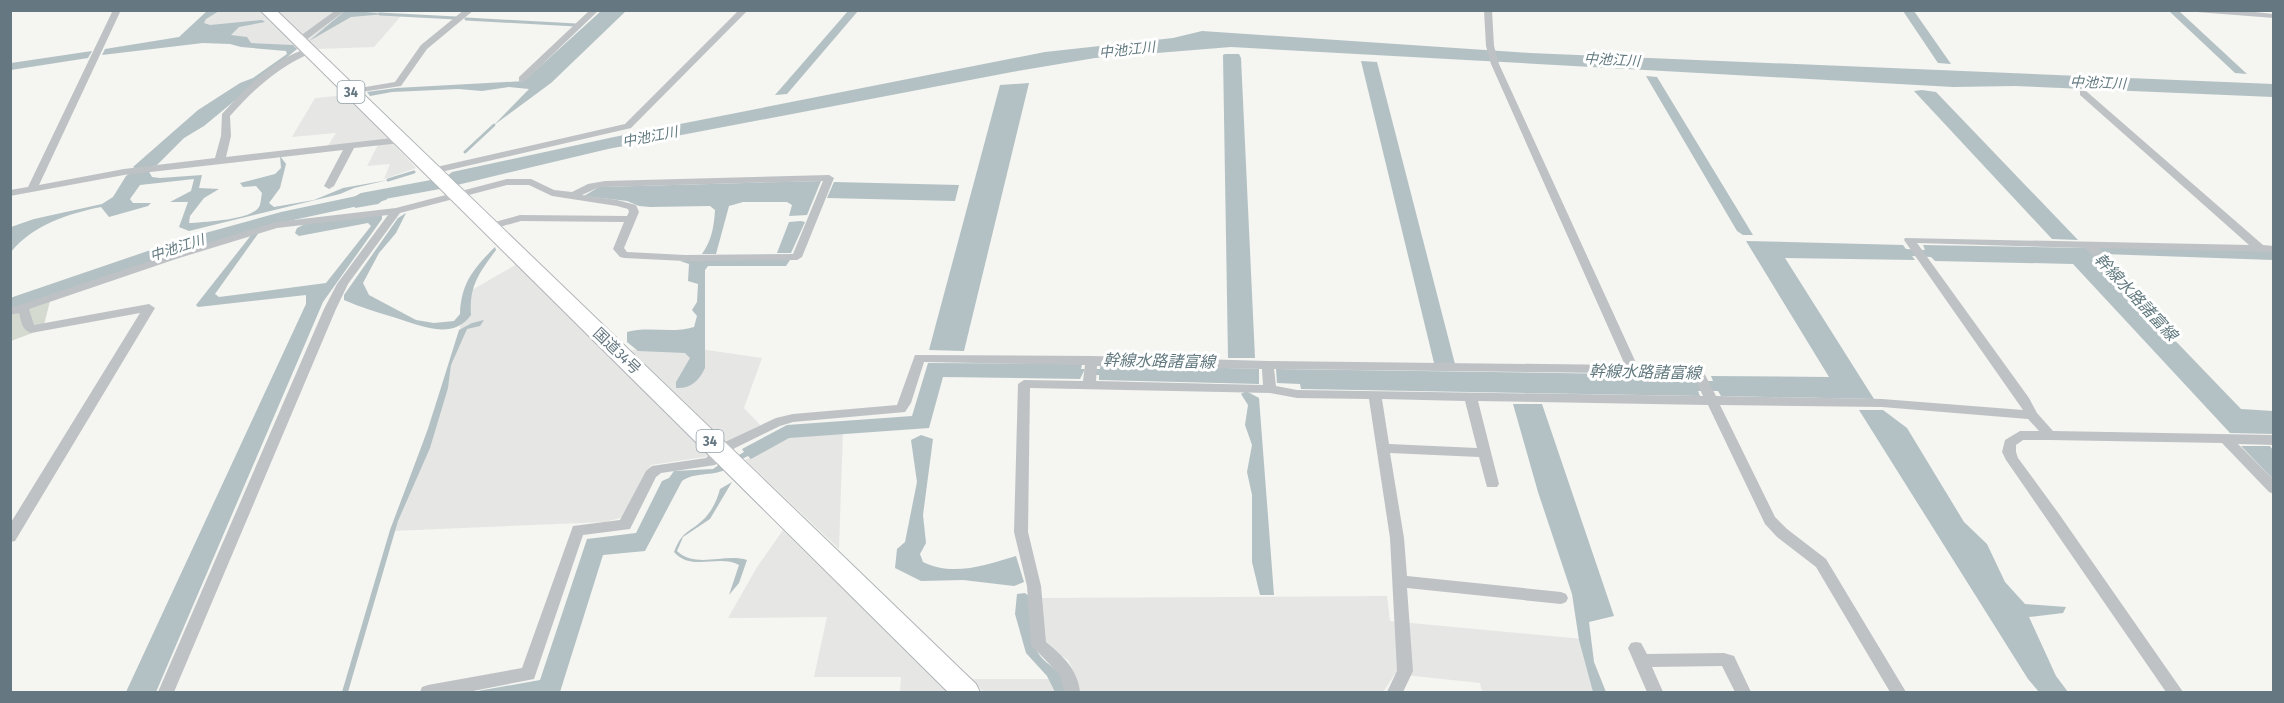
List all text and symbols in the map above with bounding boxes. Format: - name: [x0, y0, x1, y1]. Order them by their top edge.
- water label: 中池江川: [1098, 38, 1158, 61]
- water label: 中池江川: [1584, 50, 1642, 70]
- water label: 中池江川: [2070, 74, 2128, 93]
- road number: 34: [338, 81, 364, 103]
- water label: 中池江川: [621, 123, 681, 151]
- water label: 中池江川: [148, 231, 208, 265]
- water label: 幹線水路諸富線: [2091, 250, 2182, 346]
- street label: 国道34号: [590, 324, 644, 378]
- water label: 幹線水路諸富線: [1103, 351, 1217, 372]
- water label: 幹線水路諸富線: [1589, 362, 1703, 383]
- road number: 34: [696, 430, 724, 452]

